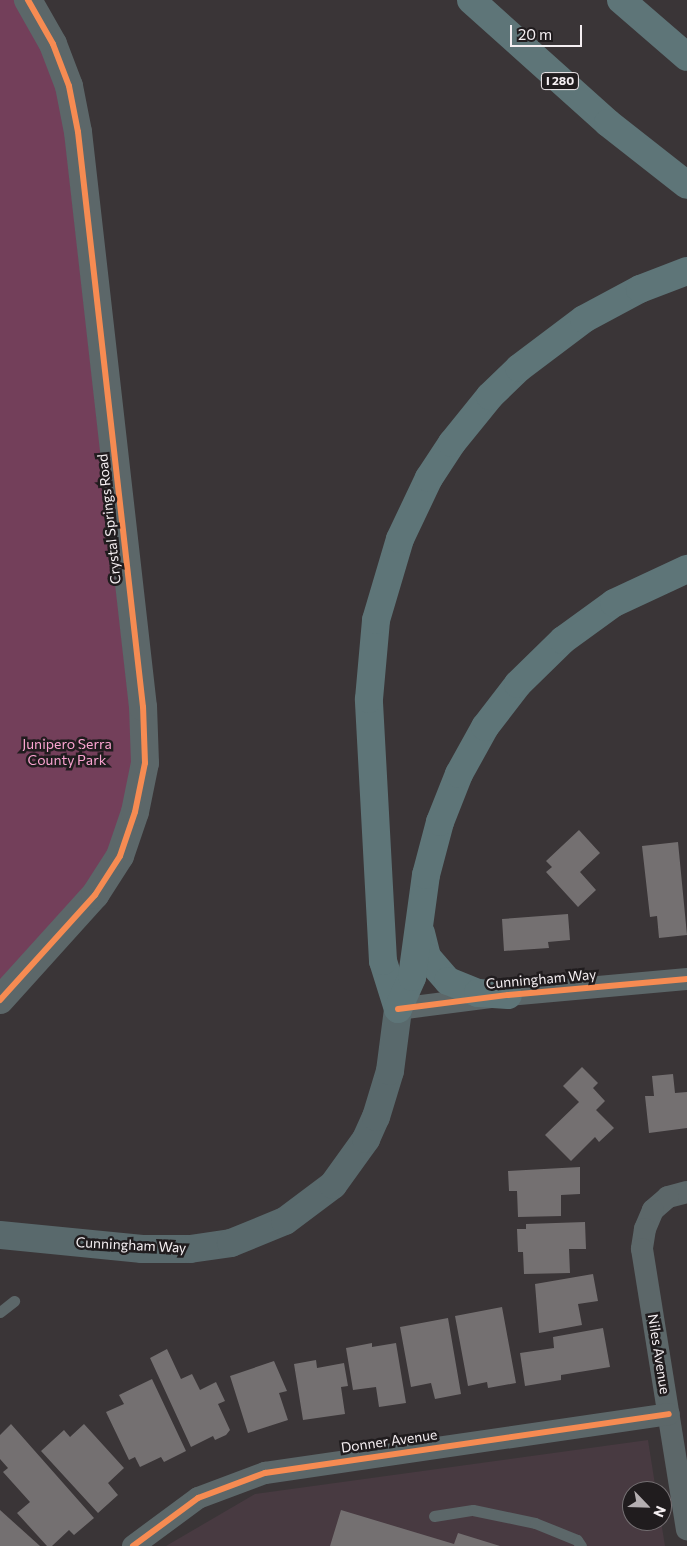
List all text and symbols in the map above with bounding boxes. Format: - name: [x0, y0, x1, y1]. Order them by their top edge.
- scale bar: [512, 15, 584, 47]
- text: 20 m: [518, 25, 552, 43]
- road number: I 280: [540, 72, 580, 90]
- street label: Crystal Springs Road: [94, 453, 124, 585]
- park label: Junipero Serra County Park: [22, 736, 112, 769]
- street label: Cunningham Way: [485, 966, 597, 992]
- street label: Cunningham Way: [75, 1234, 187, 1256]
- street label: Niles Avenue: [644, 1313, 674, 1395]
- street label: Donner Avenue: [340, 1426, 438, 1456]
- north arrow: [622, 1481, 672, 1531]
- text: N: [650, 1504, 670, 1520]

